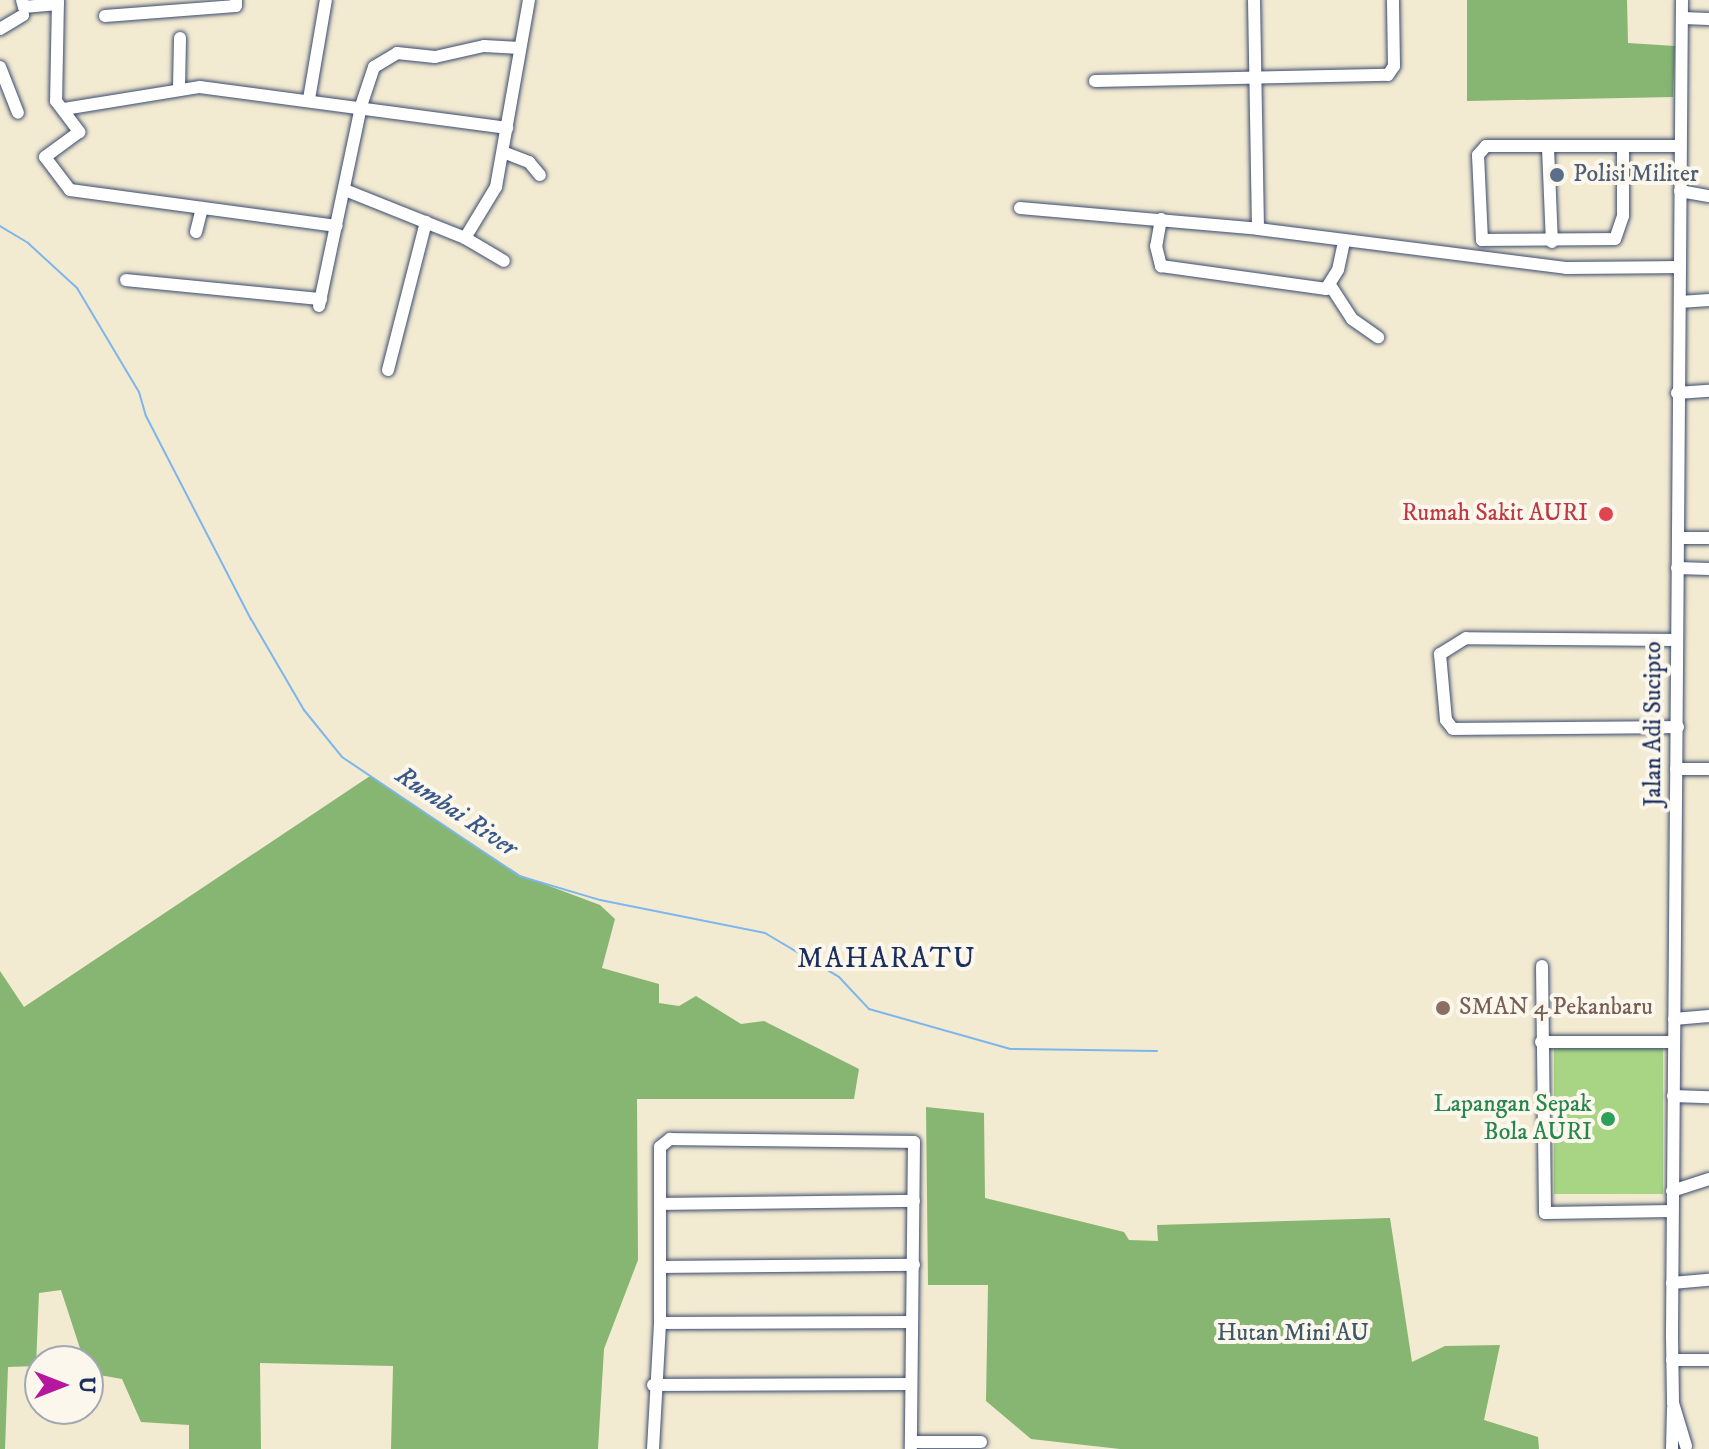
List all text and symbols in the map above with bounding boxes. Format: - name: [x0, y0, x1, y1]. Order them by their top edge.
- place label: Polisi Militer: [1573, 161, 1699, 189]
- marker: Polisi Militer: [1548, 166, 1566, 184]
- place label: Rumah Sakit AURI: [1402, 500, 1588, 528]
- marker: Rumah Sakit AURI: [1595, 503, 1617, 525]
- street label: Jalan Adi Sucipto: [1640, 641, 1668, 807]
- water label: Rumbai River: [389, 760, 523, 864]
- district label: MAHARATU: [797, 942, 977, 976]
- place label: SMAN 4 Pekanbaru: [1459, 994, 1653, 1022]
- marker: SMAN 4 Pekanbaru: [1434, 999, 1452, 1017]
- place label: Lapangan Sepak Bola AURI: [1434, 1091, 1592, 1147]
- marker: Lapangan Sepak Bola AURI: [1599, 1110, 1617, 1128]
- park label: Hutan Mini AU: [1217, 1320, 1369, 1348]
- north arrow: [24, 1345, 104, 1425]
- text: U: [73, 1376, 100, 1394]

